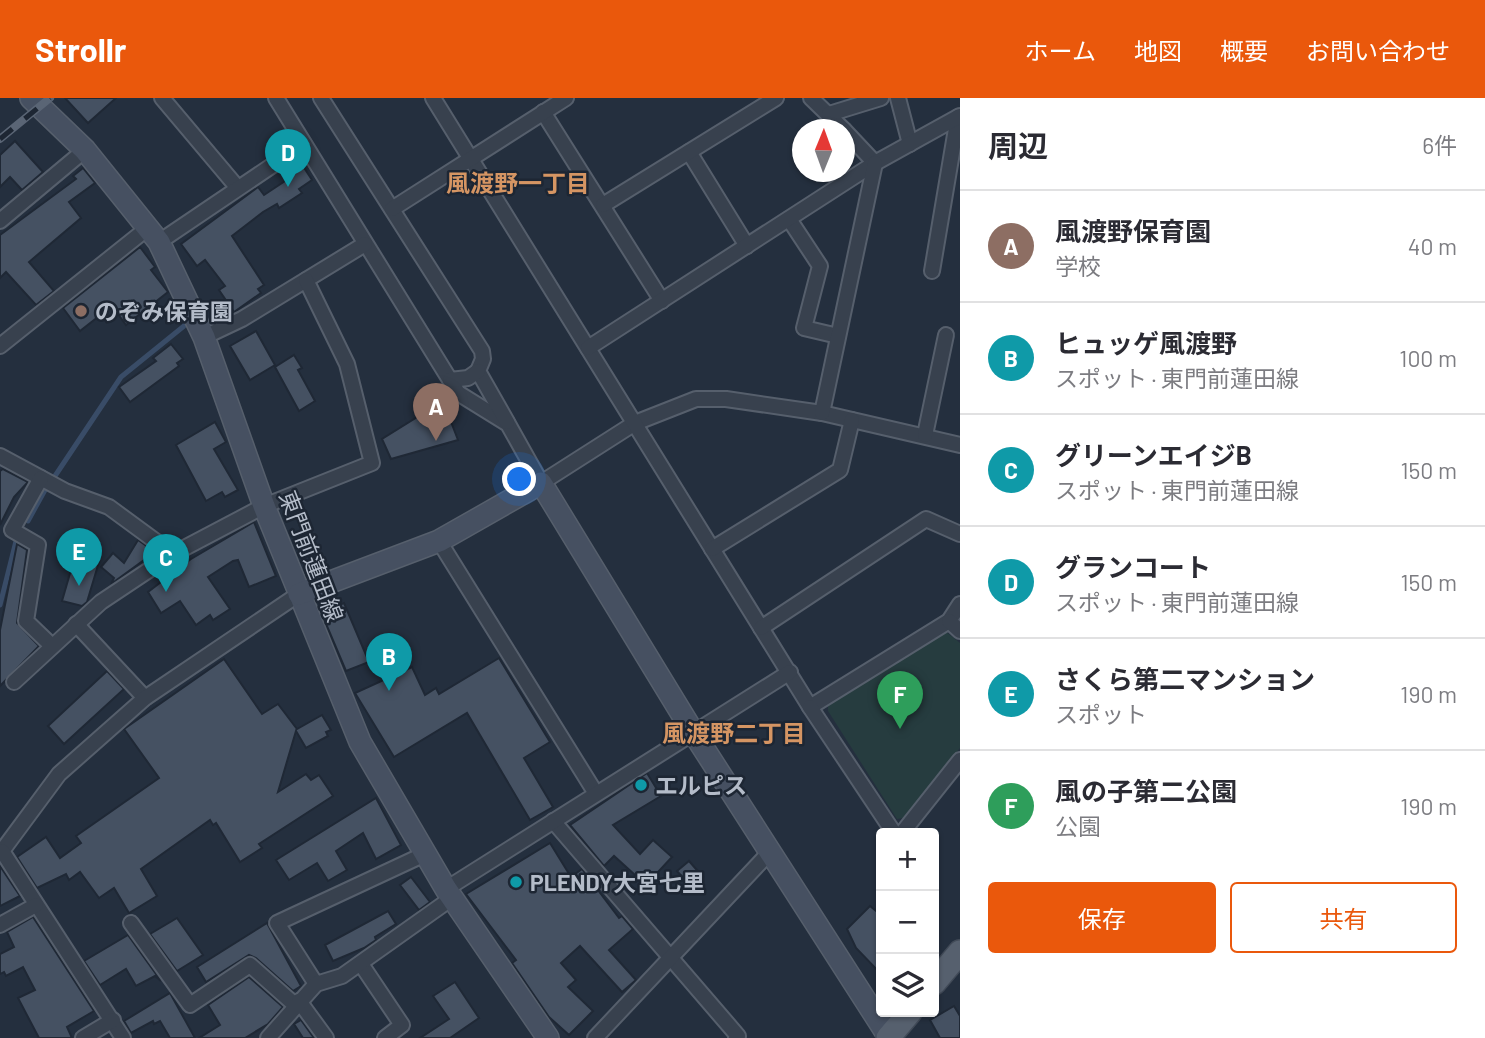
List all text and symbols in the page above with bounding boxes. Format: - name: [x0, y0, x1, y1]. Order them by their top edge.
- text: Strollr: [35, 29, 127, 69]
- text: ホーム: [1025, 36, 1096, 65]
- text: 地図: [1134, 36, 1182, 65]
- text: 概要: [1220, 36, 1268, 65]
- text: お問い合わせ: [1306, 36, 1450, 65]
- north arrow: [792, 119, 855, 182]
- text: 周辺: [988, 127, 1048, 163]
- pin: D: [265, 129, 311, 187]
- text: 6件: [1422, 131, 1457, 159]
- district label: 風渡野一丁目: [446, 168, 590, 197]
- text: 風渡野保育園: [1055, 215, 1211, 246]
- text: A: [1003, 232, 1019, 260]
- text: 40 m: [1408, 232, 1457, 260]
- text: 学校: [1055, 252, 1101, 280]
- place label: のぞみ保育園: [95, 297, 233, 325]
- marker: のぞみ保育園: [73, 303, 89, 319]
- text: ヒュッゲ風渡野: [1055, 327, 1237, 358]
- text: B: [1004, 344, 1018, 372]
- text: 100 m: [1399, 344, 1457, 372]
- text: スポット · 東門前蓮田線: [1055, 364, 1299, 392]
- pin: A: [413, 383, 459, 441]
- text: グリーンエイジB: [1055, 439, 1252, 470]
- text: C: [1004, 456, 1018, 484]
- text: 150 m: [1401, 456, 1457, 484]
- your location: [502, 462, 536, 496]
- text: スポット · 東門前蓮田線: [1055, 476, 1299, 504]
- street label: 東門前蓮田線: [274, 487, 350, 625]
- pin: E: [56, 528, 102, 586]
- pin: C: [143, 534, 189, 592]
- text: グランコート: [1055, 551, 1211, 582]
- text: D: [1004, 568, 1018, 596]
- text: 150 m: [1401, 568, 1457, 596]
- text: スポット · 東門前蓮田線: [1055, 588, 1299, 616]
- pin: B: [366, 633, 412, 691]
- text: さくら第二マンション: [1055, 663, 1315, 694]
- pin: F: [877, 671, 923, 729]
- text: E: [1004, 680, 1018, 708]
- text: 190 m: [1400, 680, 1457, 708]
- text: スポット: [1055, 700, 1147, 728]
- district label: 風渡野二丁目: [662, 718, 806, 747]
- place label: エルピス: [655, 771, 747, 799]
- text: 風の子第二公園: [1055, 775, 1237, 806]
- marker: エルピス: [633, 777, 649, 793]
- text: F: [1005, 792, 1017, 820]
- text: 190 m: [1400, 792, 1457, 820]
- text: 公園: [1055, 812, 1101, 840]
- map controls: [876, 828, 939, 1017]
- button: +: [876, 828, 939, 891]
- place label: PLENDY大宮七里: [530, 868, 705, 896]
- marker: PLENDY大宮七里: [508, 874, 524, 890]
- button: 保存: [988, 882, 1216, 953]
- button: 共有: [1230, 882, 1457, 953]
- button: −: [876, 891, 939, 954]
- button: layers: [876, 954, 939, 1017]

